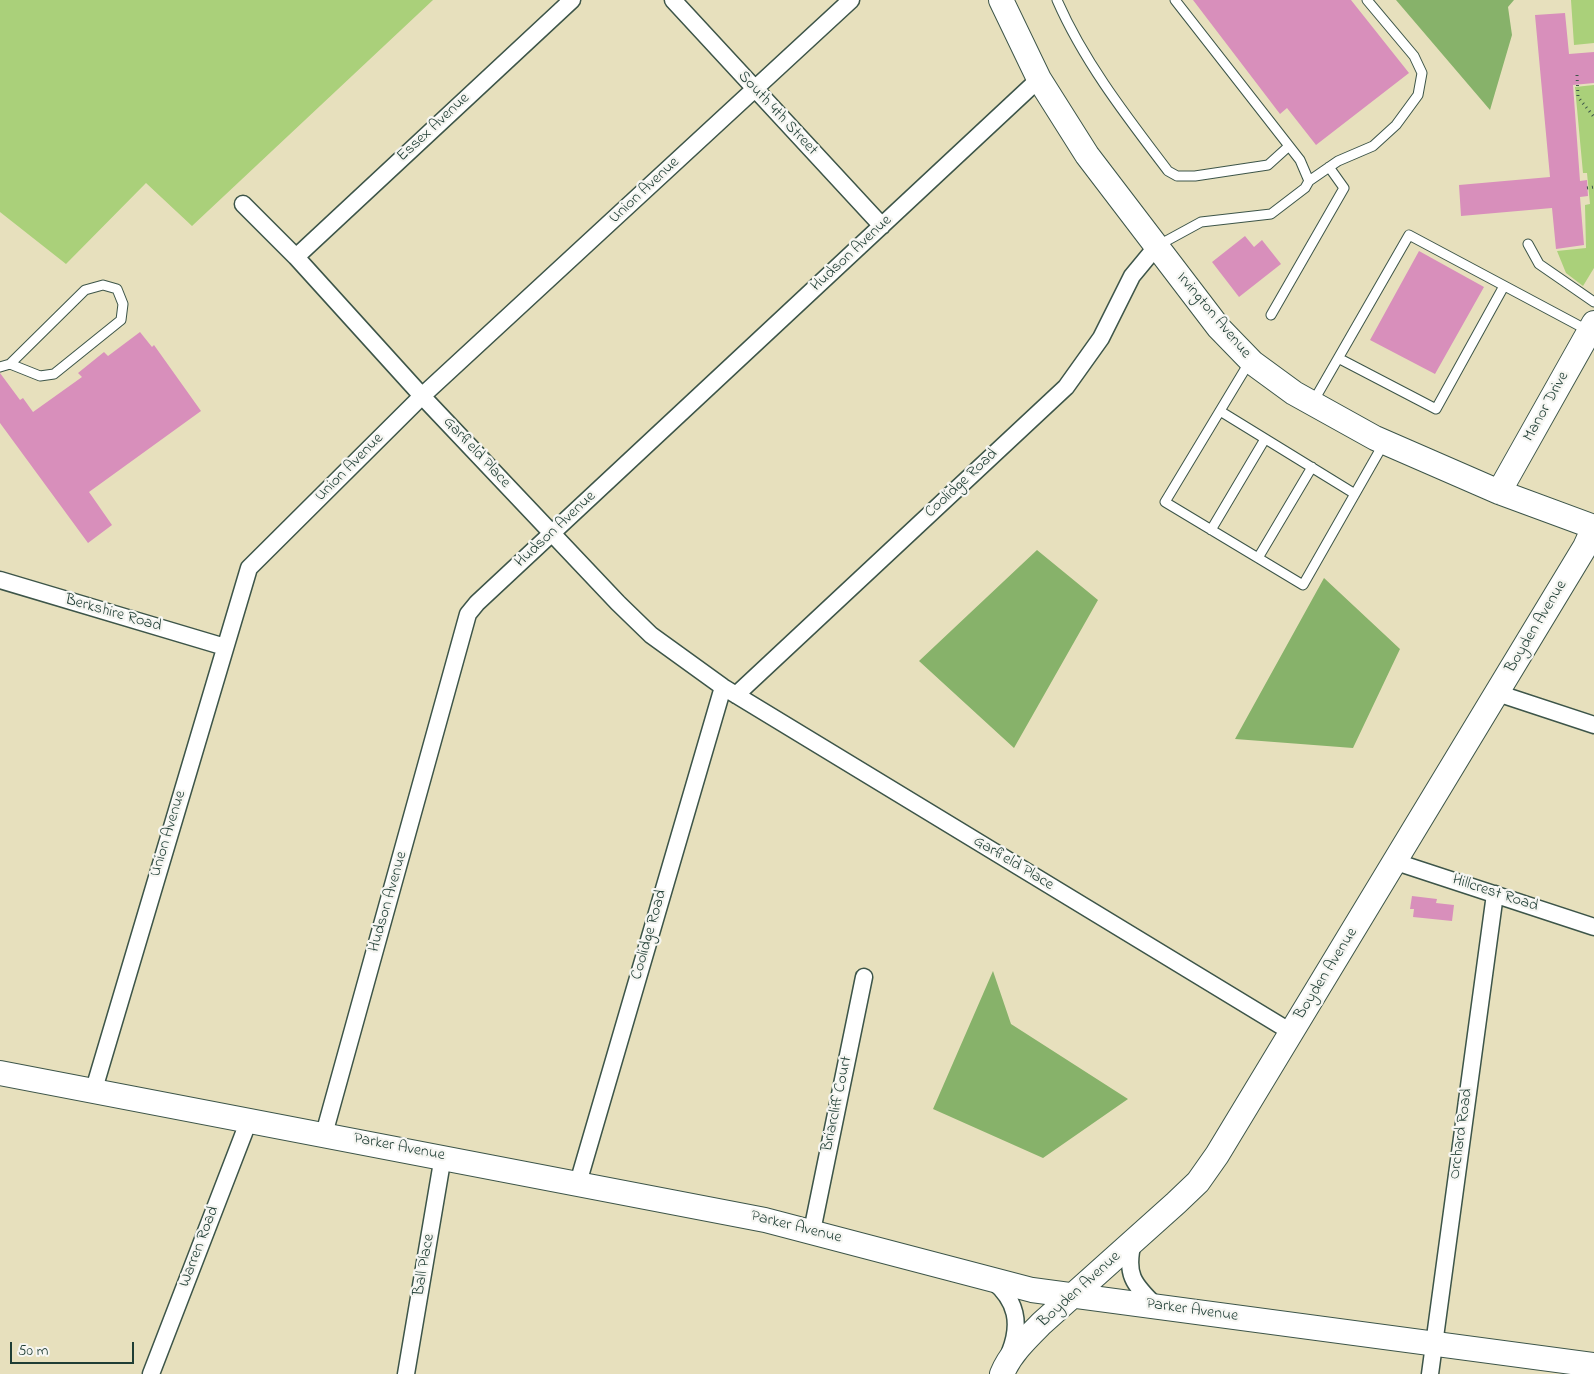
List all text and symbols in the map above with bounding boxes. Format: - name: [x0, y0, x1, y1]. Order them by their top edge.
- street label: South 4th Street: [733, 68, 821, 160]
- street label: Essex Avenue: [394, 90, 474, 166]
- street label: Union Avenue: [606, 154, 684, 228]
- street label: Hudson Avenue: [808, 212, 896, 296]
- street label: Irvington Avenue: [1171, 269, 1255, 363]
- street label: Manor Drive: [1520, 369, 1574, 445]
- street label: Garfield Place: [438, 413, 514, 493]
- street label: Union Avenue: [312, 430, 388, 506]
- street label: Coolidge Road: [922, 445, 1002, 523]
- street label: Hudson Avenue: [512, 488, 600, 572]
- street label: Boyden Avenue: [1502, 577, 1572, 677]
- street label: Berkshire Road: [63, 591, 163, 637]
- street label: Union Avenue: [147, 789, 191, 879]
- street label: Garfield Place: [969, 832, 1057, 896]
- street label: Hudson Avenue: [365, 850, 413, 954]
- street label: Hillcrest Road: [1450, 871, 1540, 917]
- street label: Coolidge Road: [628, 888, 672, 982]
- street label: Boyden Avenue: [1291, 925, 1363, 1023]
- street label: Briarcliff Court: [819, 1055, 857, 1153]
- street label: Orchard Road: [1446, 1087, 1478, 1181]
- street label: Parker Avenue: [352, 1130, 446, 1166]
- street label: Warren Road: [176, 1204, 224, 1290]
- street label: Parker Avenue: [749, 1207, 843, 1249]
- street label: Ball Place: [410, 1232, 440, 1298]
- street label: Boyden Avenue: [1035, 1248, 1125, 1332]
- street label: Parker Avenue: [1145, 1295, 1239, 1327]
- scale bar: [12, 1332, 136, 1364]
- text: 50 m: [18, 1340, 48, 1362]

